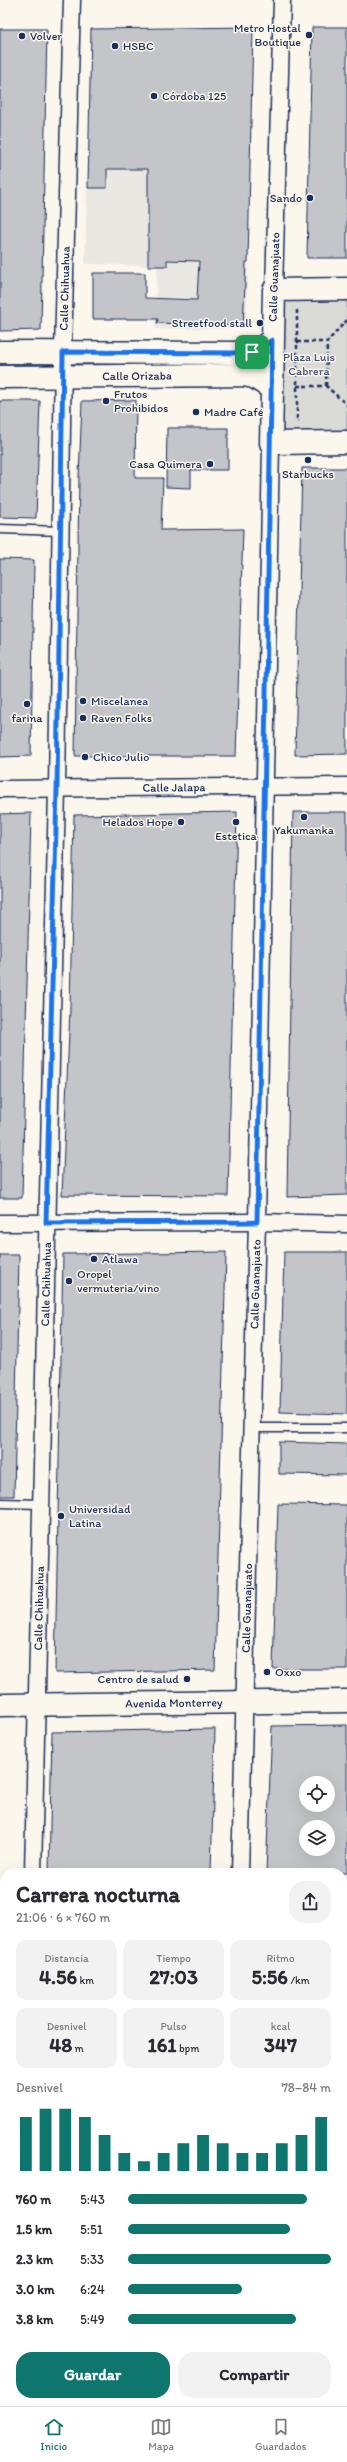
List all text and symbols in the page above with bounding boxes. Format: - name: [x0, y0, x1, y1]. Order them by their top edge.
- place label: Metro Hostal Boutique: [234, 21, 302, 49]
- place label: Volver: [30, 29, 62, 43]
- marker: Metro Hostal Boutique: [304, 30, 314, 40]
- marker: Volver: [17, 31, 27, 41]
- place label: HSBC: [123, 39, 154, 53]
- marker: HSBC: [110, 41, 120, 51]
- place label: Córdoba 125: [162, 89, 226, 103]
- marker: Córdoba 125: [149, 91, 159, 101]
- place label: Sando: [270, 191, 302, 205]
- marker: Sando: [305, 193, 315, 203]
- street label: Calle Guanajuato: [265, 232, 283, 322]
- street label: Calle Chihuahua: [57, 245, 73, 331]
- place label: Streetfood stall: [172, 316, 253, 330]
- marker: Streetfood stall: [255, 318, 265, 328]
- pin: [235, 335, 269, 369]
- icon: arrive: [241, 341, 263, 363]
- park label: Plaza Luis Cabrera: [283, 350, 335, 378]
- street label: Calle Orizaba: [102, 369, 172, 383]
- place label: Frutos Prohibidos: [114, 387, 168, 415]
- marker: Frutos Prohibidos: [101, 396, 111, 406]
- place label: Madre Café: [204, 405, 264, 419]
- marker: Madre Café: [191, 407, 201, 417]
- marker: Starbucks: [303, 455, 313, 465]
- place label: Casa Quimera: [129, 457, 203, 471]
- marker: Casa Quimera: [205, 459, 215, 469]
- place label: Starbucks: [282, 467, 334, 481]
- place label: Miscelanea: [91, 694, 148, 708]
- marker: Miscelanea: [78, 696, 88, 706]
- marker: farina: [22, 699, 32, 709]
- place label: farina: [11, 711, 43, 725]
- place label: Raven Folks: [91, 711, 152, 725]
- marker: Raven Folks: [78, 713, 88, 723]
- place label: Chico Julio: [93, 750, 149, 764]
- marker: Chico Julio: [80, 752, 90, 762]
- street label: Calle Jalapa: [142, 780, 206, 795]
- marker: Yakumanka: [299, 812, 309, 822]
- place label: Helados Hope: [103, 815, 173, 829]
- marker: Helados Hope: [176, 817, 186, 827]
- marker: Estetica: [231, 817, 241, 827]
- place label: Yakumanka: [274, 823, 335, 837]
- place label: Estetica: [215, 829, 258, 843]
- street label: Calle Guanajuato: [247, 1239, 264, 1329]
- street label: Calle Chihuahua: [38, 1241, 54, 1327]
- place label: Atlawa: [102, 1252, 138, 1266]
- marker: Atlawa: [89, 1254, 99, 1264]
- place label: Oropel vermuteria/vino: [77, 1267, 159, 1295]
- marker: Oropel vermuteria/vino: [64, 1276, 74, 1286]
- place label: Universidad Latina: [69, 1502, 131, 1530]
- marker: Universidad Latina: [56, 1511, 66, 1521]
- street label: Calle Guanajuato: [239, 1563, 255, 1653]
- street label: Calle Chihuahua: [31, 1565, 47, 1650]
- place label: Oxxo: [275, 1665, 301, 1679]
- marker: Oxxo: [262, 1667, 272, 1677]
- place label: Centro de salud: [97, 1672, 179, 1686]
- marker: Centro de salud: [182, 1674, 192, 1684]
- street label: Avenida Monterrey: [125, 1695, 223, 1711]
- map controls: [299, 1776, 335, 1856]
- button: locate: [299, 1776, 335, 1812]
- button: layers: [299, 1820, 335, 1856]
- text: Carrera nocturna: [16, 1881, 180, 1908]
- button: share: [289, 1881, 331, 1923]
- text: 21:06 · 6 × 760 m: [16, 1910, 110, 1925]
- text: Distancia: [44, 1952, 89, 1965]
- text: Tiempo: [156, 1952, 191, 1965]
- text: Ritmo: [266, 1952, 295, 1965]
- text: 4.56: [39, 1965, 77, 1989]
- text: 27:03: [149, 1965, 198, 1989]
- text: 5:56: [251, 1965, 288, 1989]
- text: km: [77, 1974, 94, 1987]
- text: /km: [288, 1974, 310, 1987]
- text: Desnivel: [47, 2020, 86, 2033]
- text: Pulso: [161, 2020, 186, 2033]
- text: kcal: [271, 2020, 290, 2033]
- text: 48: [49, 2033, 72, 2057]
- text: 161: [147, 2033, 177, 2057]
- text: 347: [264, 2033, 297, 2057]
- text: m: [72, 2042, 84, 2055]
- text: bpm: [177, 2042, 200, 2055]
- text: Desnivel: [16, 2080, 63, 2095]
- text: 78–84 m: [281, 2080, 331, 2095]
- text: 760 m: [16, 2192, 51, 2207]
- text: 5:43: [80, 2192, 105, 2207]
- text: 1.5 km: [16, 2222, 52, 2237]
- text: 5:51: [80, 2222, 103, 2237]
- text: 2.3 km: [16, 2252, 53, 2267]
- text: 5:33: [80, 2252, 104, 2267]
- text: 3.0 km: [16, 2282, 54, 2297]
- text: 6:24: [80, 2282, 105, 2297]
- text: 3.8 km: [16, 2312, 54, 2327]
- text: 5:49: [80, 2312, 105, 2327]
- button: Guardar: [16, 2352, 170, 2398]
- button: Compartir: [178, 2352, 331, 2398]
- tab: Inicio: [41, 2416, 67, 2453]
- tab: Mapa: [148, 2416, 174, 2453]
- tab: Guardados: [255, 2416, 306, 2453]

